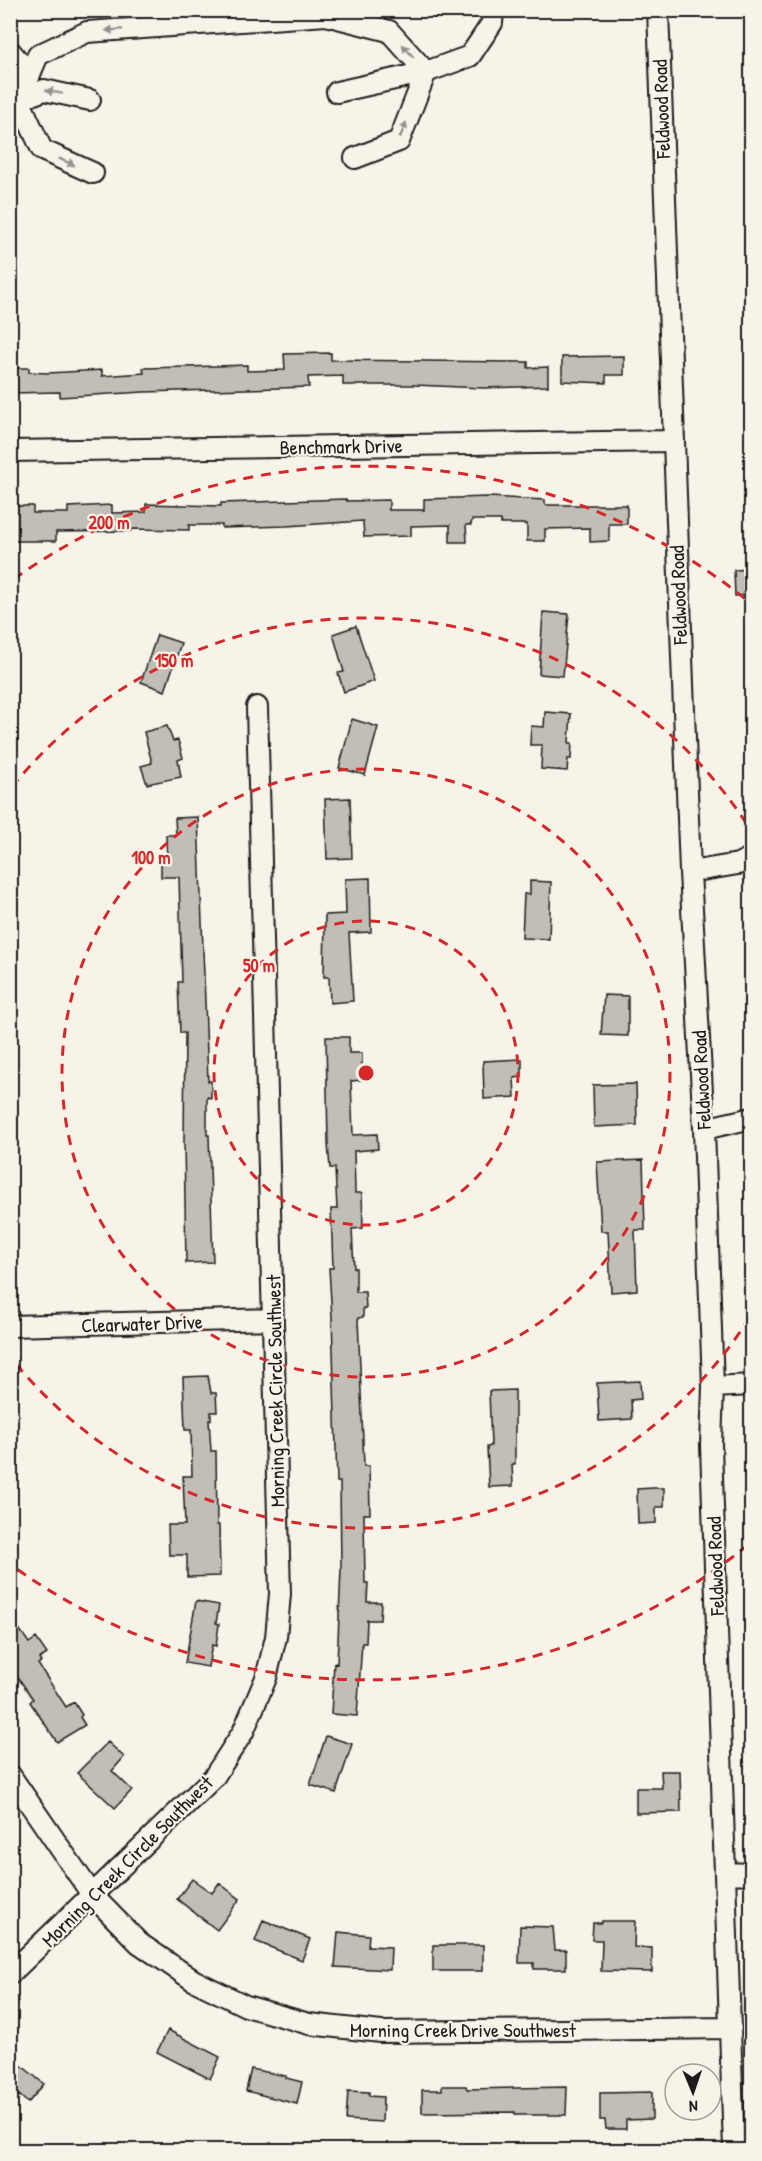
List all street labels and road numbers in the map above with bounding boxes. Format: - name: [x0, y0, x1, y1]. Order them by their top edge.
- street label: Feldwood Road: [646, 59, 676, 160]
- street label: Benchmark Drive: [279, 431, 403, 461]
- street label: Feldwood Road: [663, 545, 693, 646]
- street label: Feldwood Road: [685, 1030, 717, 1131]
- street label: Morning Creek Circle Southwest: [259, 1274, 291, 1507]
- street label: Clearwater Drive: [81, 1307, 203, 1339]
- street label: Feldwood Road: [700, 1516, 730, 1617]
- street label: Morning Creek Circle Southwest: [35, 1769, 219, 1953]
- street label: Morning Creek Drive Southwest: [350, 2016, 577, 2043]

